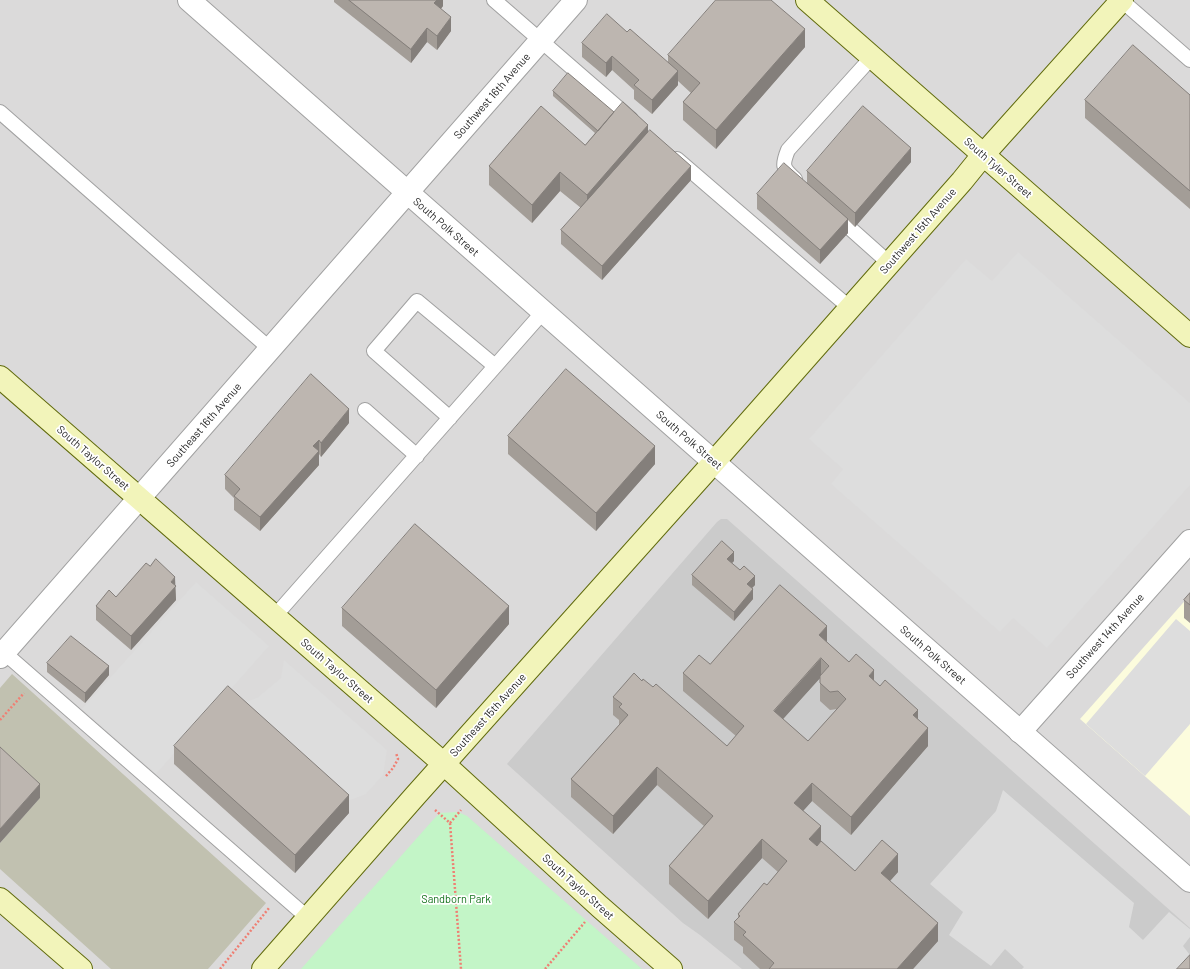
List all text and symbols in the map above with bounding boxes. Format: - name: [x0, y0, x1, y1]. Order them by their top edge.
- street label: Southwest 16th Avenue: [451, 50, 533, 142]
- street label: South Tyler Street: [961, 135, 1035, 201]
- street label: Southwest 15th Avenue: [877, 185, 959, 277]
- street label: South Polk Street: [410, 195, 482, 259]
- street label: Southeast 16th Avenue: [164, 380, 244, 470]
- street label: South Polk Street: [653, 408, 725, 472]
- street label: South Taylor Street: [54, 423, 132, 493]
- street label: Southwest 14th Avenue: [1063, 591, 1147, 681]
- street label: South Polk Street: [897, 623, 969, 687]
- street label: South Taylor Street: [298, 636, 376, 706]
- street label: Southeast 15th Avenue: [447, 671, 529, 759]
- street label: South Taylor Street: [539, 851, 617, 923]
- park label: Sandborn Park: [421, 892, 491, 906]

